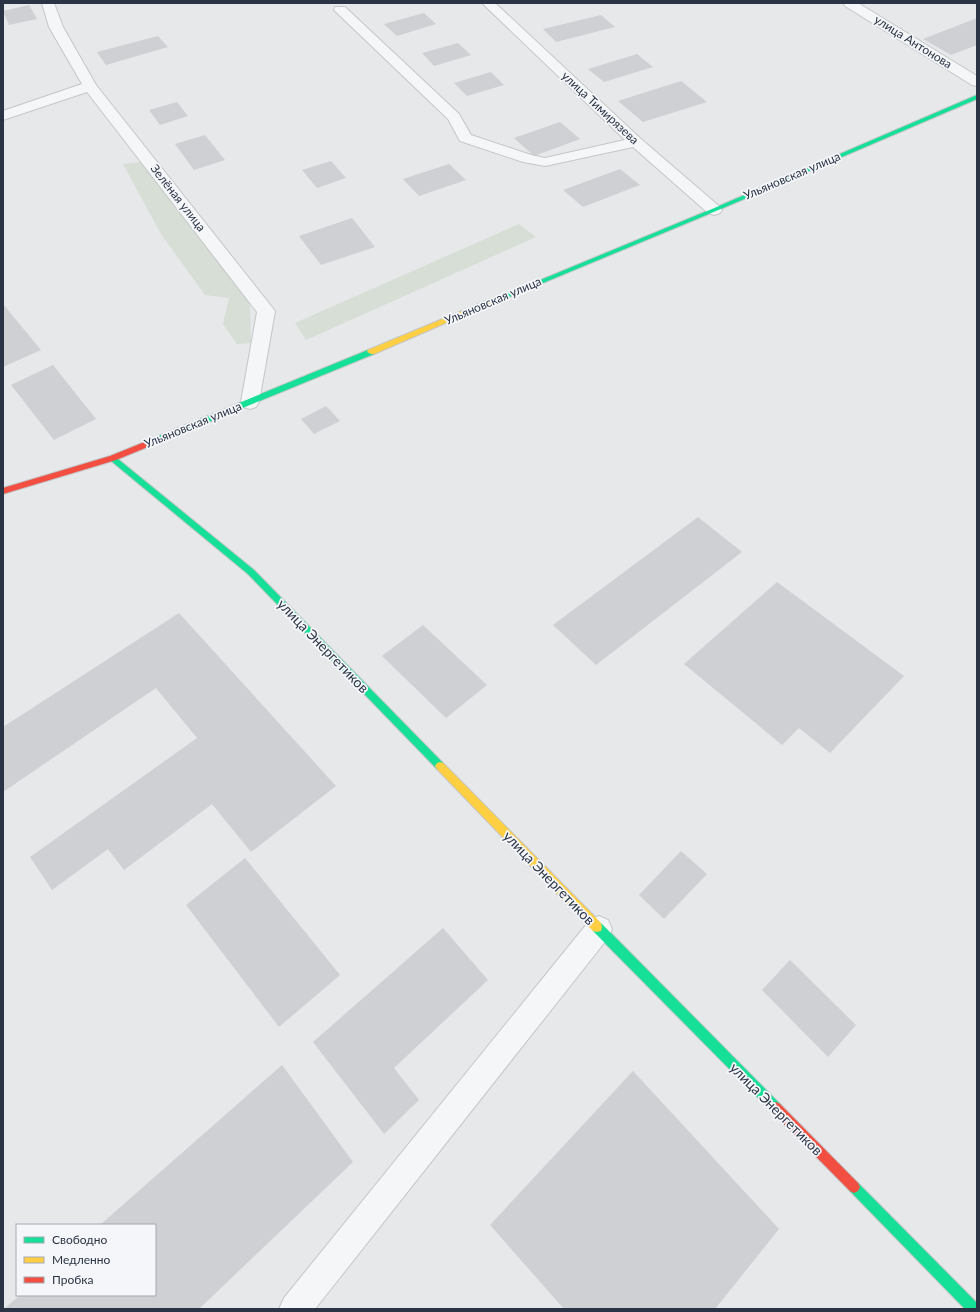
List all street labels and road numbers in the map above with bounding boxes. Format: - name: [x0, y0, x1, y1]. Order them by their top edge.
- street label: улица Антонова: [872, 12, 955, 71]
- street label: улица Тимирязева: [559, 68, 642, 147]
- street label: Ульяновская улица: [741, 148, 842, 203]
- street label: Зелёная улица: [148, 161, 209, 234]
- street label: Ульяновская улица: [442, 273, 543, 328]
- street label: Ульяновская улица: [142, 398, 244, 451]
- street label: улица Энергетиков: [274, 595, 373, 696]
- street label: улица Энергетиков: [500, 827, 599, 928]
- street label: улица Энергетиков: [727, 1059, 826, 1159]

